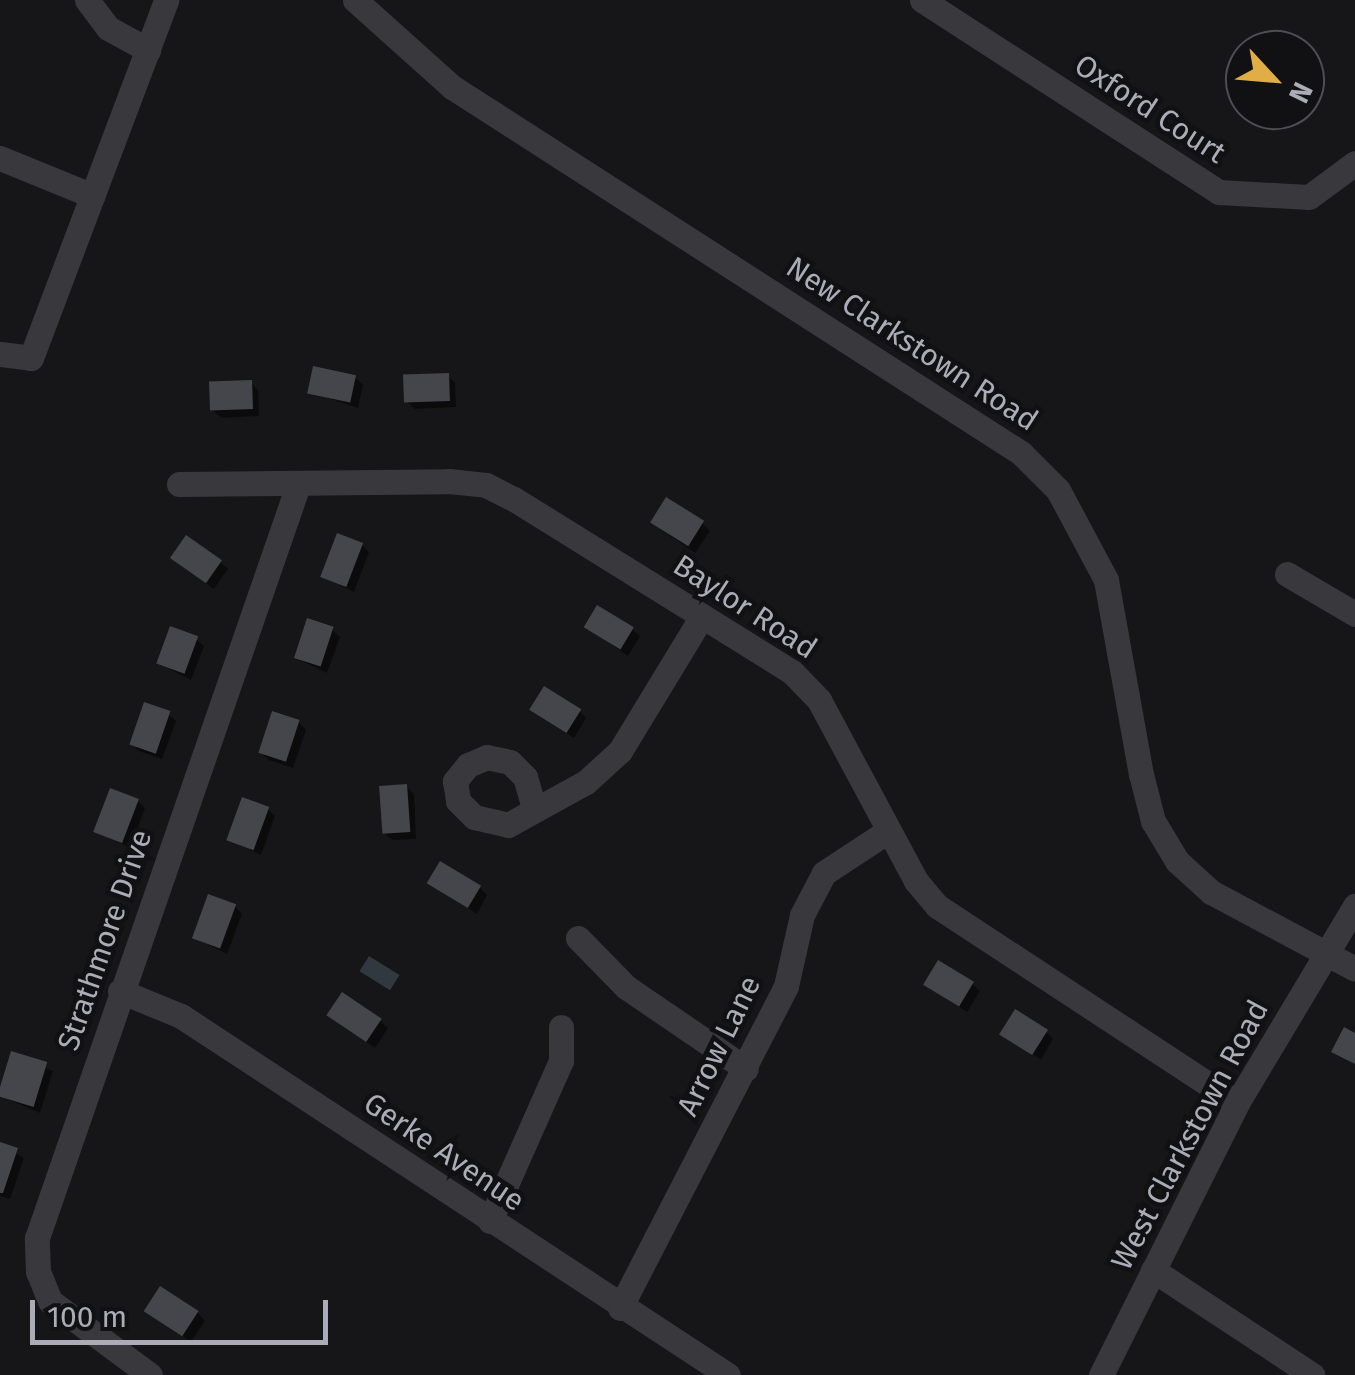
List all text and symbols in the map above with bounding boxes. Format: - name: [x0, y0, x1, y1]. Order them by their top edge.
- north arrow: [1225, 30, 1325, 130]
- street label: Oxford Court: [1068, 47, 1232, 171]
- text: N: [1282, 77, 1320, 108]
- street label: New Clarkstown Road: [779, 249, 1045, 439]
- street label: Baylor Road: [667, 547, 823, 667]
- street label: Strathmore Drive: [50, 825, 160, 1055]
- street label: Arrow Lane: [670, 970, 768, 1122]
- street label: West Clarkstown Road: [1104, 994, 1276, 1276]
- street label: Gerke Avenue: [357, 1085, 531, 1219]
- scale bar: [35, 1280, 332, 1342]
- text: 100 m: [47, 1299, 127, 1335]

